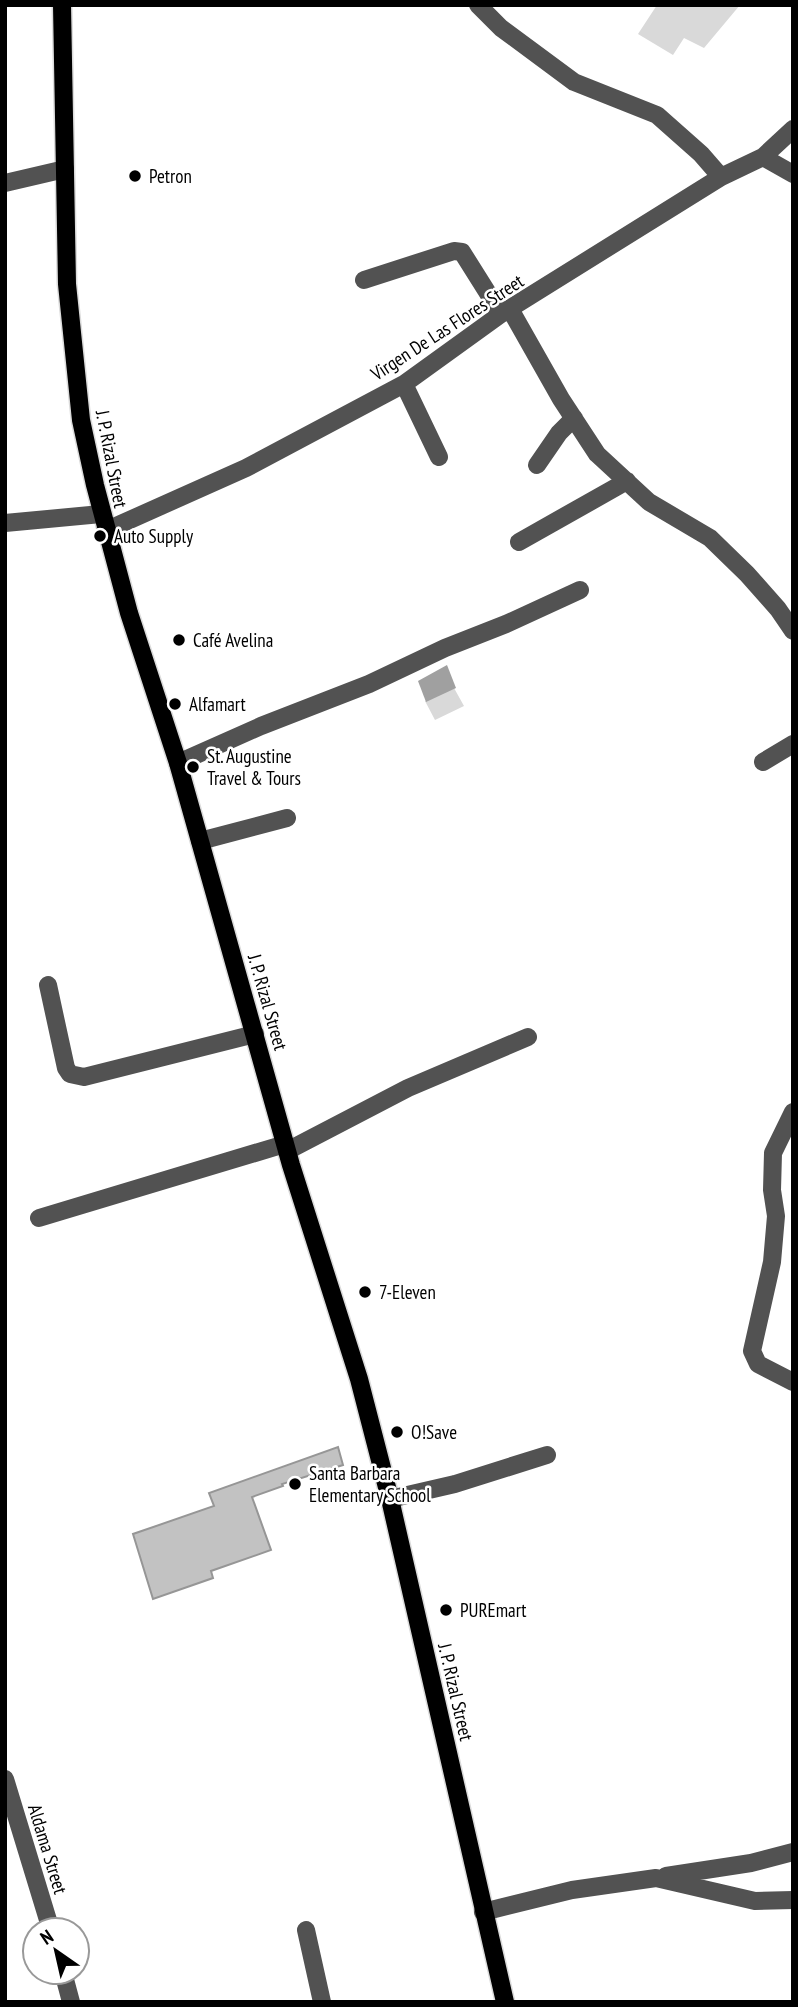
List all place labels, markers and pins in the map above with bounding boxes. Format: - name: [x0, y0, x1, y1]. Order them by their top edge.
- place label: Petron: [149, 164, 192, 188]
- marker: Petron: [127, 168, 143, 184]
- place label: Auto Supply: [114, 524, 194, 548]
- marker: Auto Supply: [92, 528, 108, 544]
- place label: Café Avelina: [193, 628, 273, 652]
- marker: Café Avelina: [171, 632, 187, 648]
- place label: Alfamart: [189, 692, 247, 716]
- marker: Alfamart: [167, 696, 183, 712]
- place label: St. Augustine Travel & Tours: [207, 744, 301, 790]
- marker: St. Augustine Travel & Tours: [185, 759, 201, 775]
- place label: 7-Eleven: [379, 1280, 436, 1304]
- marker: 7-Eleven: [357, 1284, 373, 1300]
- place label: O!Save: [411, 1420, 457, 1444]
- marker: O!Save: [389, 1424, 405, 1440]
- place label: Santa Barbara Elementary School: [309, 1461, 431, 1507]
- marker: Santa Barbara Elementary School: [287, 1476, 303, 1492]
- place label: PUREmart: [460, 1598, 527, 1622]
- marker: PUREmart: [438, 1602, 454, 1618]

